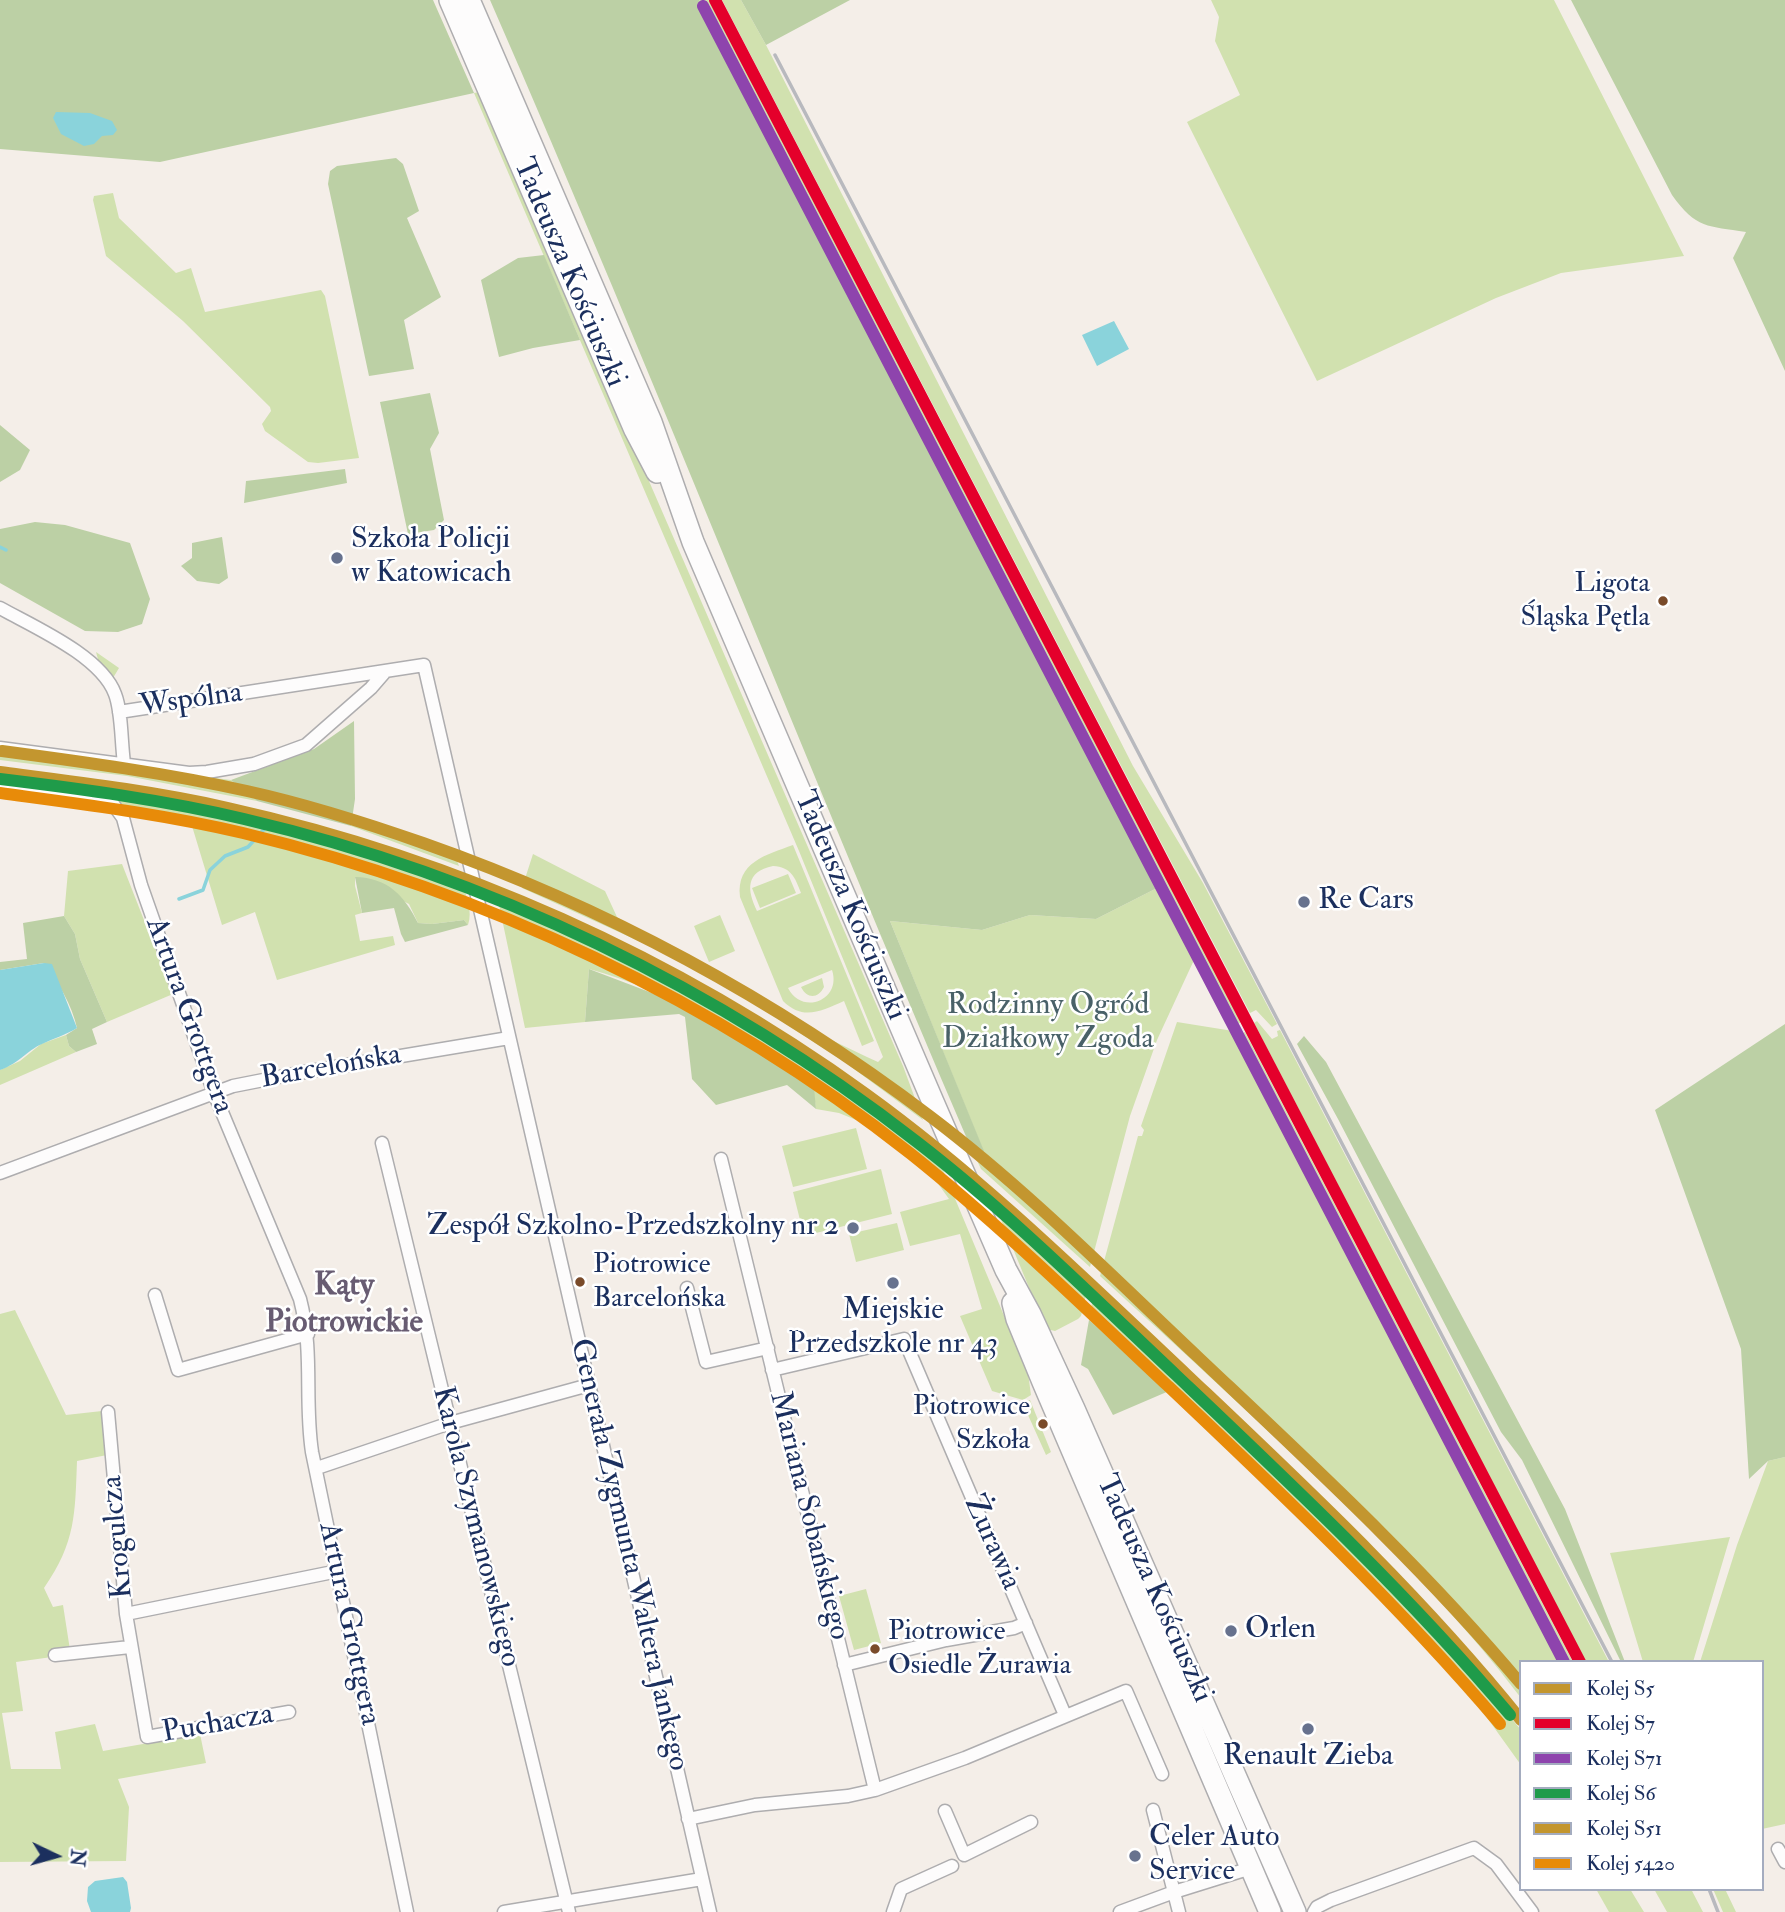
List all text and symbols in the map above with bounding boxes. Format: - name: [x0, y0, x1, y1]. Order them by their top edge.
- street label: Tadeusza Kościuszki: [503, 153, 633, 393]
- place label: Szkoła Policji w Katowicach: [351, 523, 512, 594]
- marker: Szkoła Policji w Katowicach: [329, 550, 345, 566]
- place label: Ligota Śląska Pętla: [1520, 568, 1650, 634]
- marker: Ligota Śląska Pętla: [1656, 594, 1670, 608]
- street label: Wspólna: [137, 676, 245, 726]
- street label: Tadeusza Kościuszki: [784, 786, 914, 1026]
- place label: Re Cars: [1318, 884, 1414, 920]
- marker: Re Cars: [1296, 894, 1312, 910]
- street label: Artura Grottgera: [136, 913, 240, 1119]
- park label: Rodzinny Ogród Działkowy Zgoda: [942, 989, 1154, 1060]
- street label: Barcelońska: [258, 1038, 404, 1098]
- place label: Zespół Szkolno-Przedszkolny nr 2: [427, 1210, 839, 1246]
- marker: Zespół Szkolno-Przedszkolny nr 2: [845, 1220, 861, 1236]
- place label: Piotrowice Barcelońska: [593, 1249, 725, 1315]
- district label: Kąty Piotrowickie: [265, 1268, 423, 1343]
- marker: Piotrowice Barcelońska: [573, 1275, 587, 1289]
- marker: Miejskie Przedszkole nr 43: [885, 1275, 901, 1291]
- place label: Miejskie Przedszkole nr 43: [788, 1294, 998, 1364]
- street label: Generała Zygmunta Waltera Jankego: [561, 1336, 695, 1774]
- street label: Karola Szymanowskiego: [423, 1383, 527, 1671]
- street label: Mariana Sobańskiego: [760, 1388, 856, 1644]
- place label: Piotrowice Szkoła: [913, 1391, 1030, 1457]
- marker: Piotrowice Szkoła: [1036, 1417, 1050, 1431]
- street label: Tadeusza Kościuszki: [1087, 1470, 1219, 1708]
- street label: Krogulcza: [96, 1474, 142, 1600]
- street label: Żurawia: [954, 1490, 1028, 1596]
- street label: Artura Grottgera: [309, 1519, 387, 1729]
- place label: Orlen: [1245, 1613, 1316, 1649]
- place label: Piotrowice Osiedle Żurawia: [888, 1616, 1071, 1682]
- marker: Orlen: [1223, 1623, 1239, 1639]
- marker: Piotrowice Osiedle Żurawia: [868, 1642, 882, 1656]
- legend: [1519, 1660, 1764, 1891]
- text: Kolej S5: [1586, 1675, 1655, 1702]
- street label: Puchacza: [160, 1698, 276, 1752]
- text: Kolej S7: [1586, 1710, 1655, 1737]
- marker: Renault Zieba: [1300, 1721, 1316, 1737]
- place label: Renault Zieba: [1223, 1740, 1393, 1776]
- text: Kolej S71: [1586, 1745, 1663, 1772]
- text: Kolej S6: [1586, 1780, 1656, 1807]
- text: Kolej S51: [1586, 1815, 1662, 1842]
- north arrow: [21, 1821, 91, 1891]
- place label: Celer Auto Service: [1149, 1821, 1280, 1892]
- text: N: [64, 1848, 90, 1867]
- marker: Celer Auto Service: [1127, 1848, 1143, 1864]
- text: Kolej 5420: [1586, 1850, 1675, 1877]

